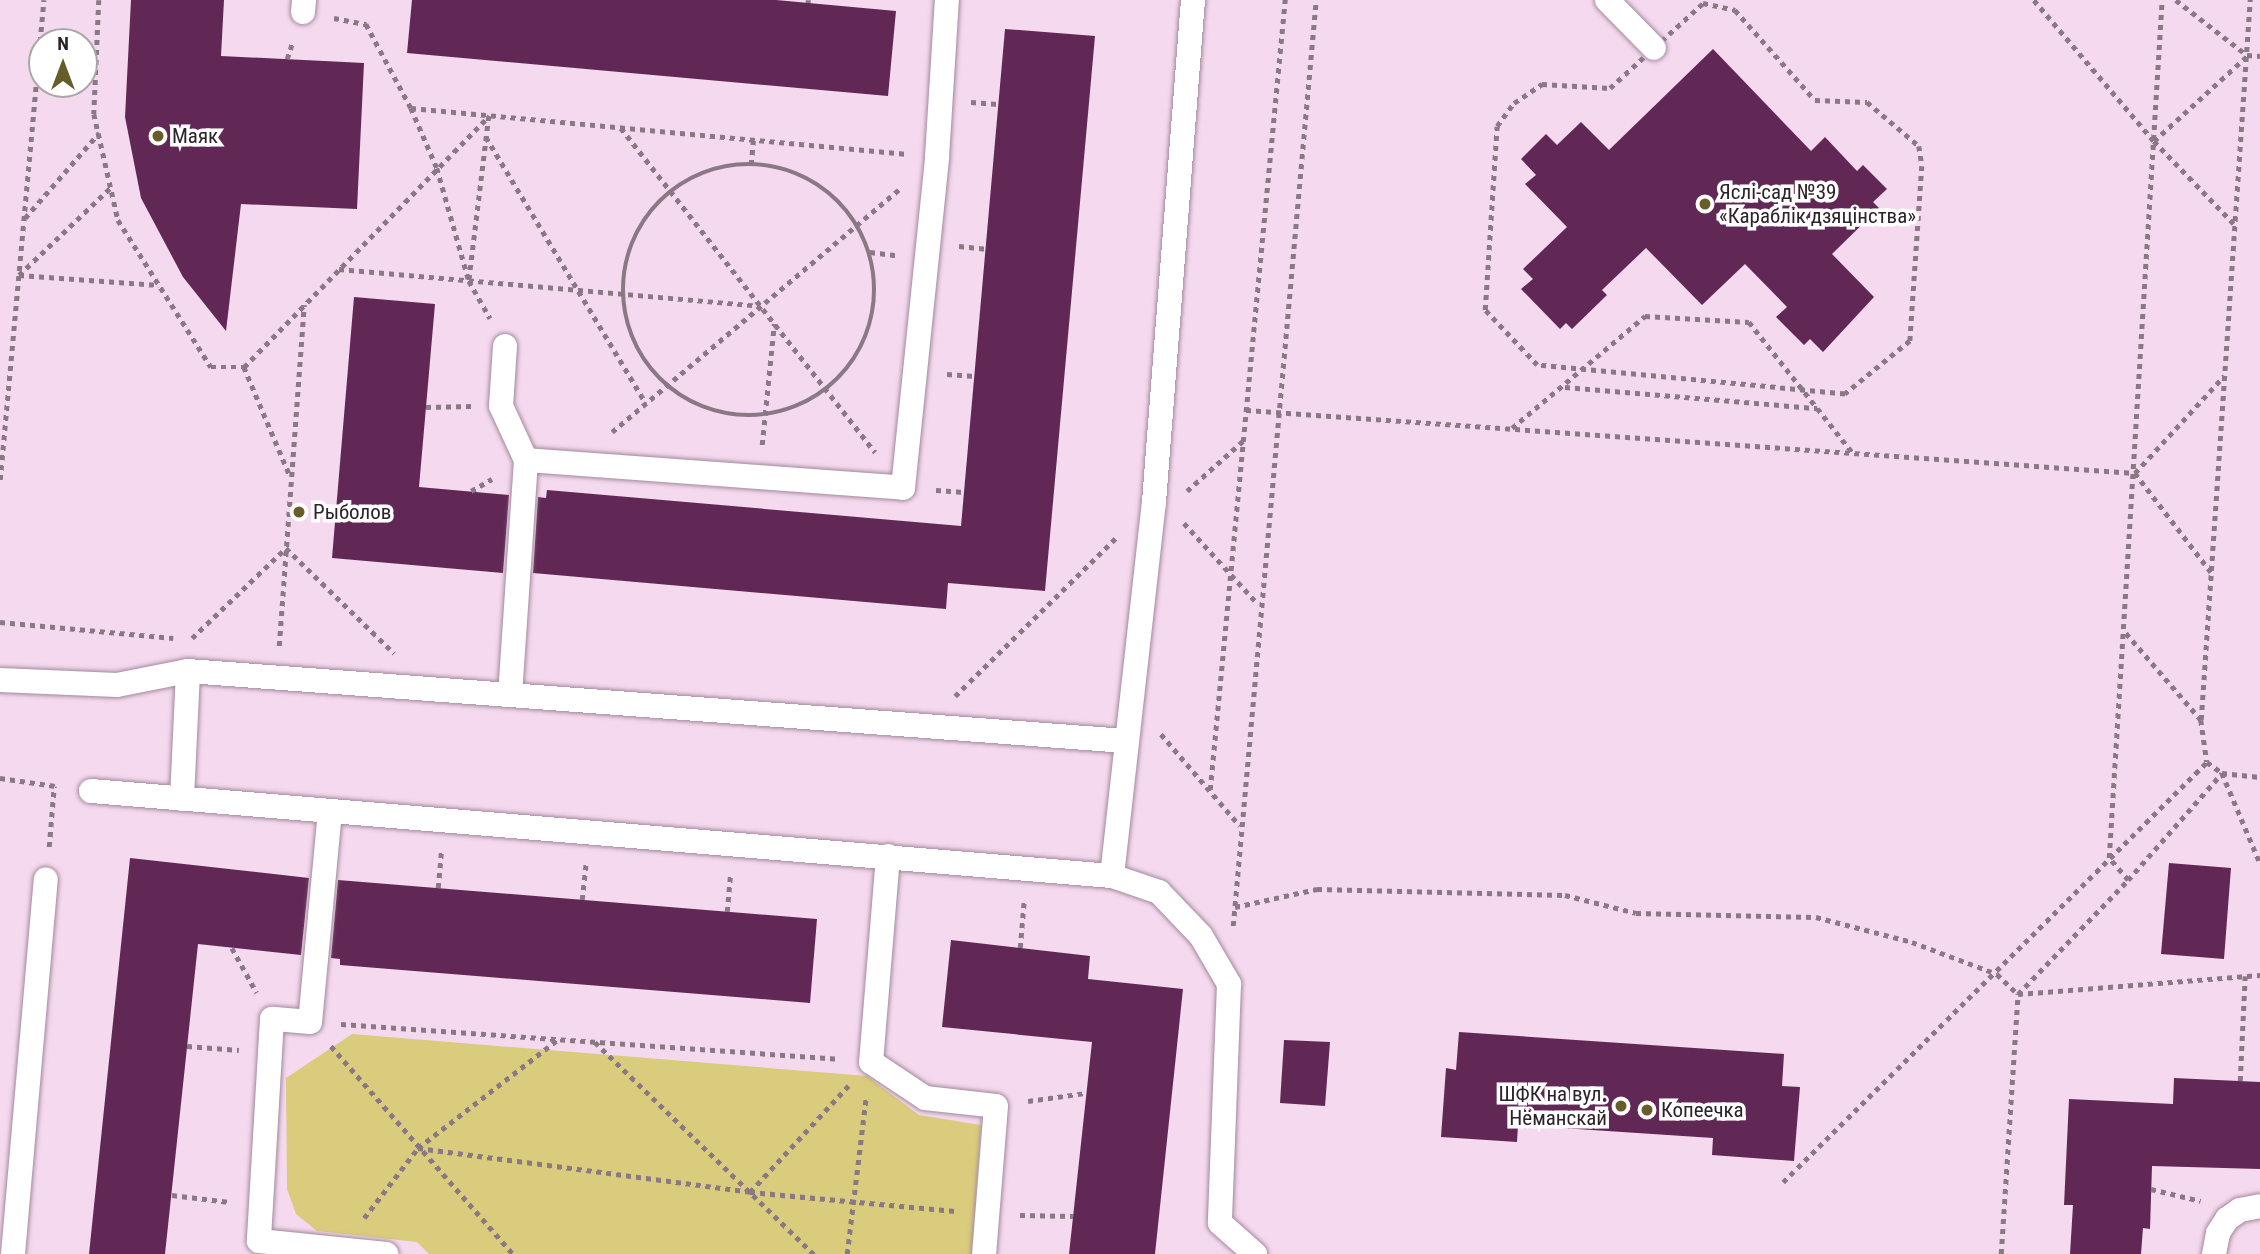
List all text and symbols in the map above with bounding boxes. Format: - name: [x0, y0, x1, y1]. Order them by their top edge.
- north arrow: [28, 28, 98, 98]
- text: N: [57, 32, 69, 55]
- place label: Маяк: [172, 123, 218, 149]
- marker: Маяк: [150, 128, 166, 144]
- place label: Яслі-сад №39 «Караблік дзяцінства»: [1719, 179, 1916, 229]
- marker: Яслі-сад №39 «Караблік дзяцінства»: [1697, 196, 1713, 212]
- place label: Рыболов: [313, 499, 391, 525]
- marker: Рыболов: [291, 504, 307, 520]
- place label: ШФК на вул. Нёманскай: [1498, 1081, 1607, 1131]
- place label: Копеечка: [1661, 1097, 1744, 1123]
- marker: ШФК на вул. Нёманскай: [1613, 1098, 1629, 1114]
- marker: Копеечка: [1639, 1102, 1655, 1118]

